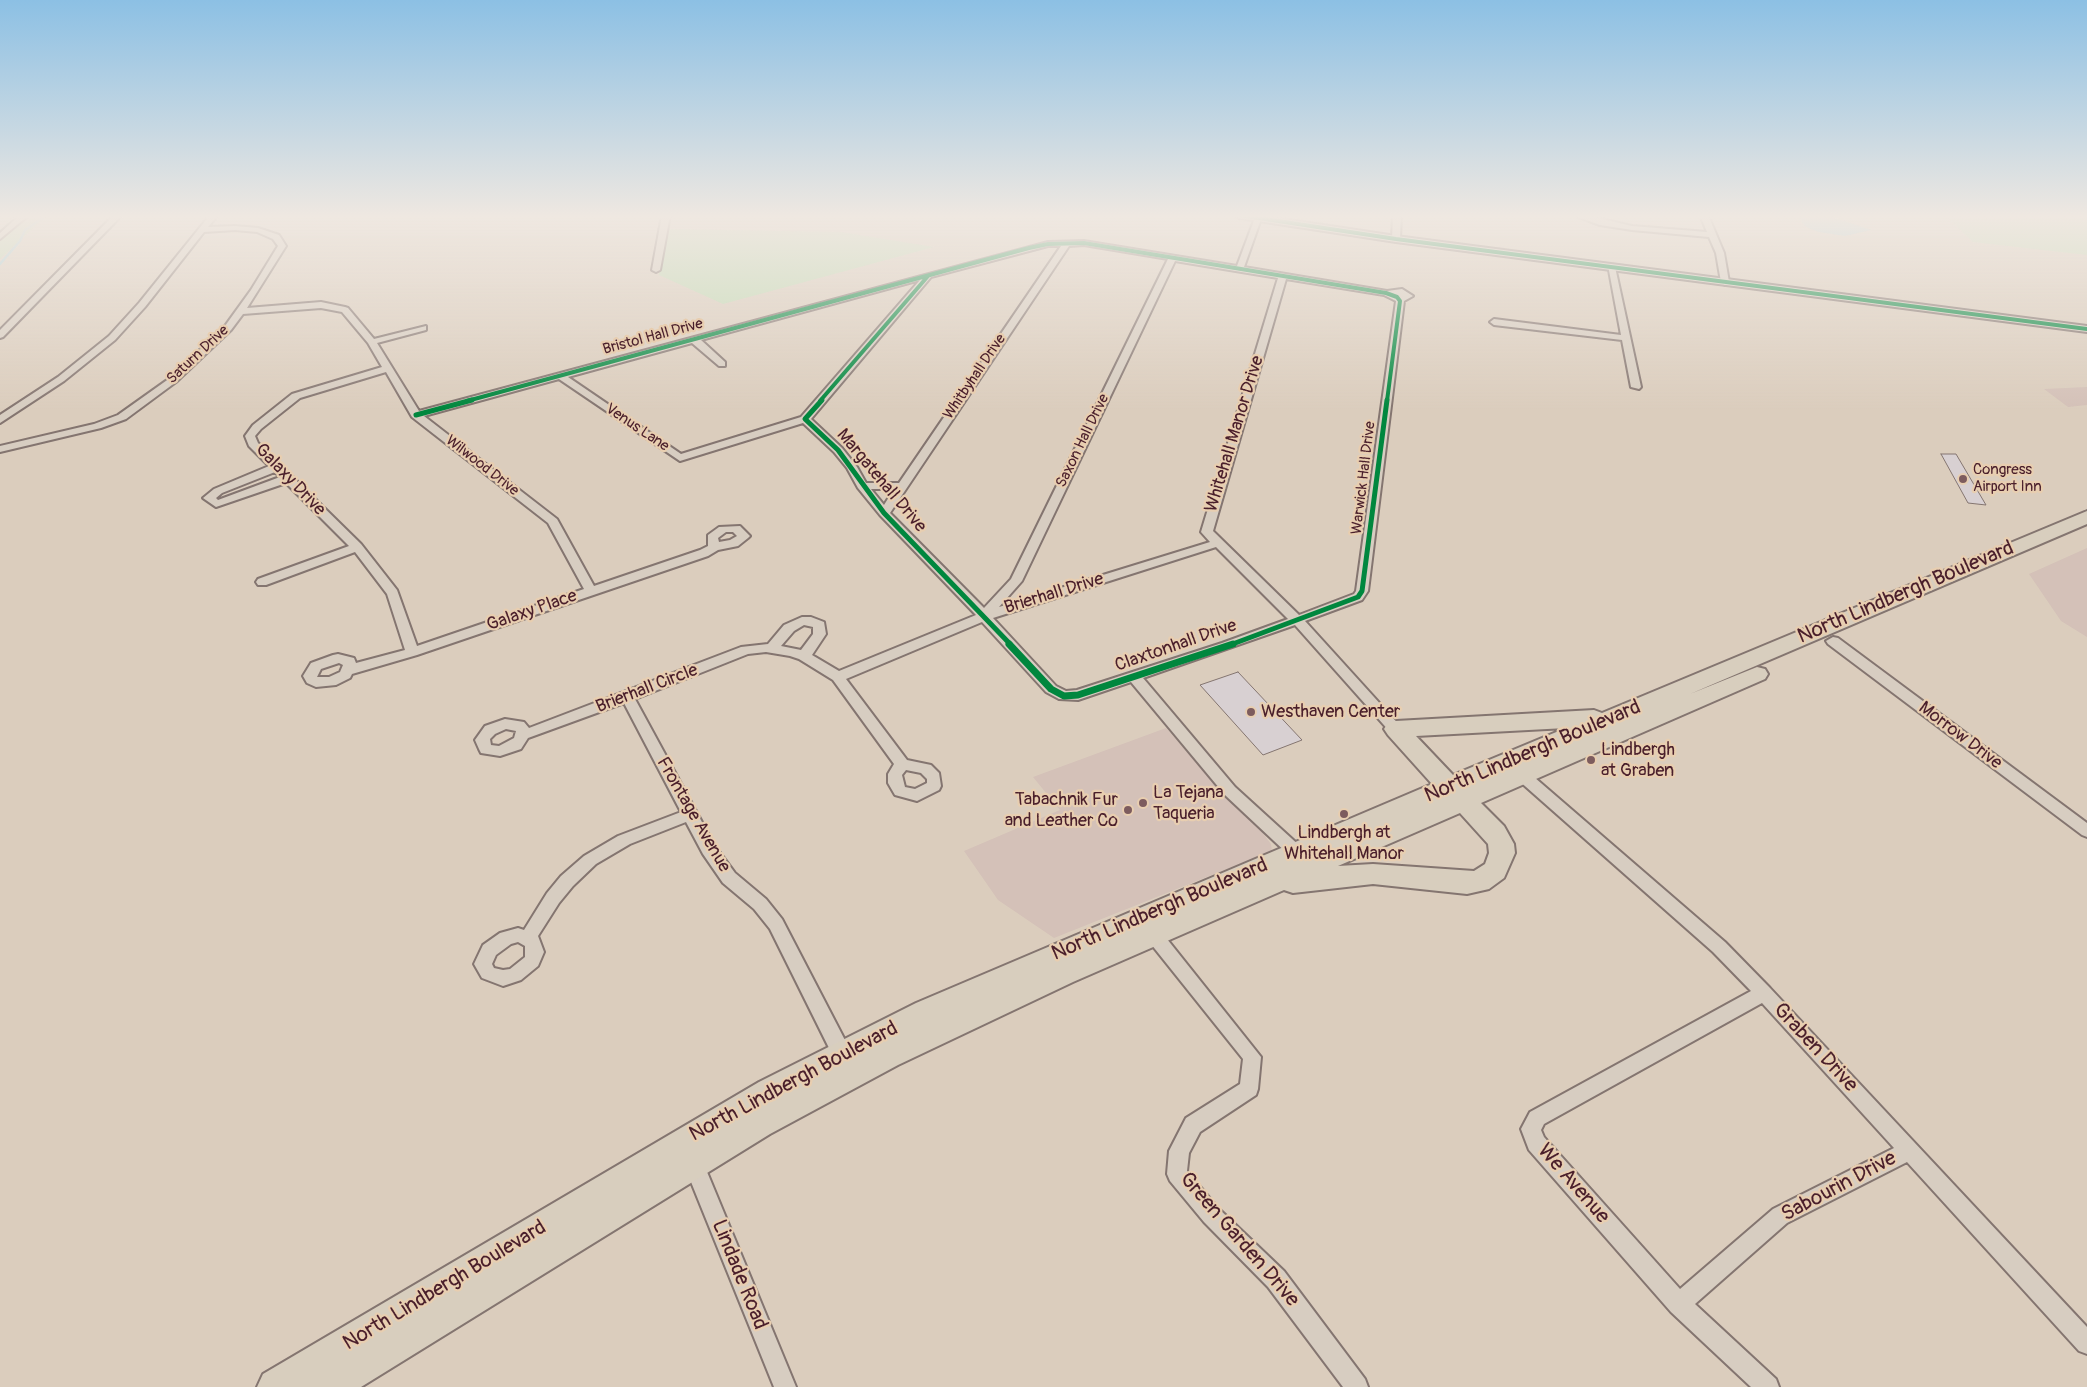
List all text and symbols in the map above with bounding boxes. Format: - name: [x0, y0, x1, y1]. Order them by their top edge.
- street label: Bristol Hall Drive: [601, 315, 705, 359]
- street label: Saturn Drive: [163, 322, 233, 388]
- street label: Whitbyhall Drive: [940, 331, 1010, 423]
- street label: Whitehall Manor Drive: [1201, 353, 1269, 515]
- street label: Saxon Hall Drive: [1053, 391, 1113, 491]
- street label: Venus Lane: [602, 400, 672, 456]
- street label: Warwick Hall Drive: [1348, 420, 1380, 536]
- street label: Margatehall Drive: [831, 425, 931, 537]
- street label: Wilwood Drive: [442, 432, 522, 500]
- street label: Galaxy Drive: [250, 439, 330, 521]
- place label: Congress Airport Inn: [1973, 461, 2042, 496]
- marker: Congress Airport Inn: [1957, 473, 1969, 485]
- street label: North Lindbergh Boulevard: [1794, 536, 2018, 650]
- street label: Brierhall Drive: [1002, 569, 1106, 619]
- street label: Galaxy Place: [484, 585, 580, 637]
- street label: Claxtonhall Drive: [1112, 615, 1240, 677]
- street label: Brierhall Circle: [593, 660, 701, 718]
- street label: North Lindbergh Boulevard: [1421, 695, 1645, 809]
- street label: Morrow Drive: [1914, 698, 2006, 774]
- place label: Westhaven Center: [1261, 701, 1400, 723]
- marker: Westhaven Center: [1245, 706, 1257, 718]
- place label: Lindbergh at Graben: [1601, 739, 1675, 782]
- street label: Frontage Avenue: [651, 754, 735, 876]
- marker: Lindbergh at Graben: [1585, 754, 1597, 766]
- place label: La Tejana Taqueria: [1153, 782, 1224, 824]
- place label: Tabachnik Fur and Leather Co: [1005, 789, 1118, 832]
- marker: La Tejana Taqueria: [1137, 797, 1149, 809]
- marker: Tabachnik Fur and Leather Co: [1122, 804, 1134, 816]
- marker: Lindbergh at Whitehall Manor: [1338, 808, 1350, 820]
- place label: Lindbergh at Whitehall Manor: [1284, 822, 1404, 864]
- street label: North Lindbergh Boulevard: [1048, 853, 1272, 967]
- street label: Graben Drive: [1767, 998, 1863, 1098]
- street label: North Lindbergh Boulevard: [685, 1016, 903, 1148]
- street label: We Avenue: [1532, 1139, 1614, 1229]
- street label: Sabourin Drive: [1777, 1146, 1901, 1228]
- street label: Green Garden Drive: [1174, 1168, 1304, 1312]
- street label: North Lindbergh Boulevard: [339, 1215, 551, 1357]
- street label: Lindade Road: [706, 1216, 772, 1334]

